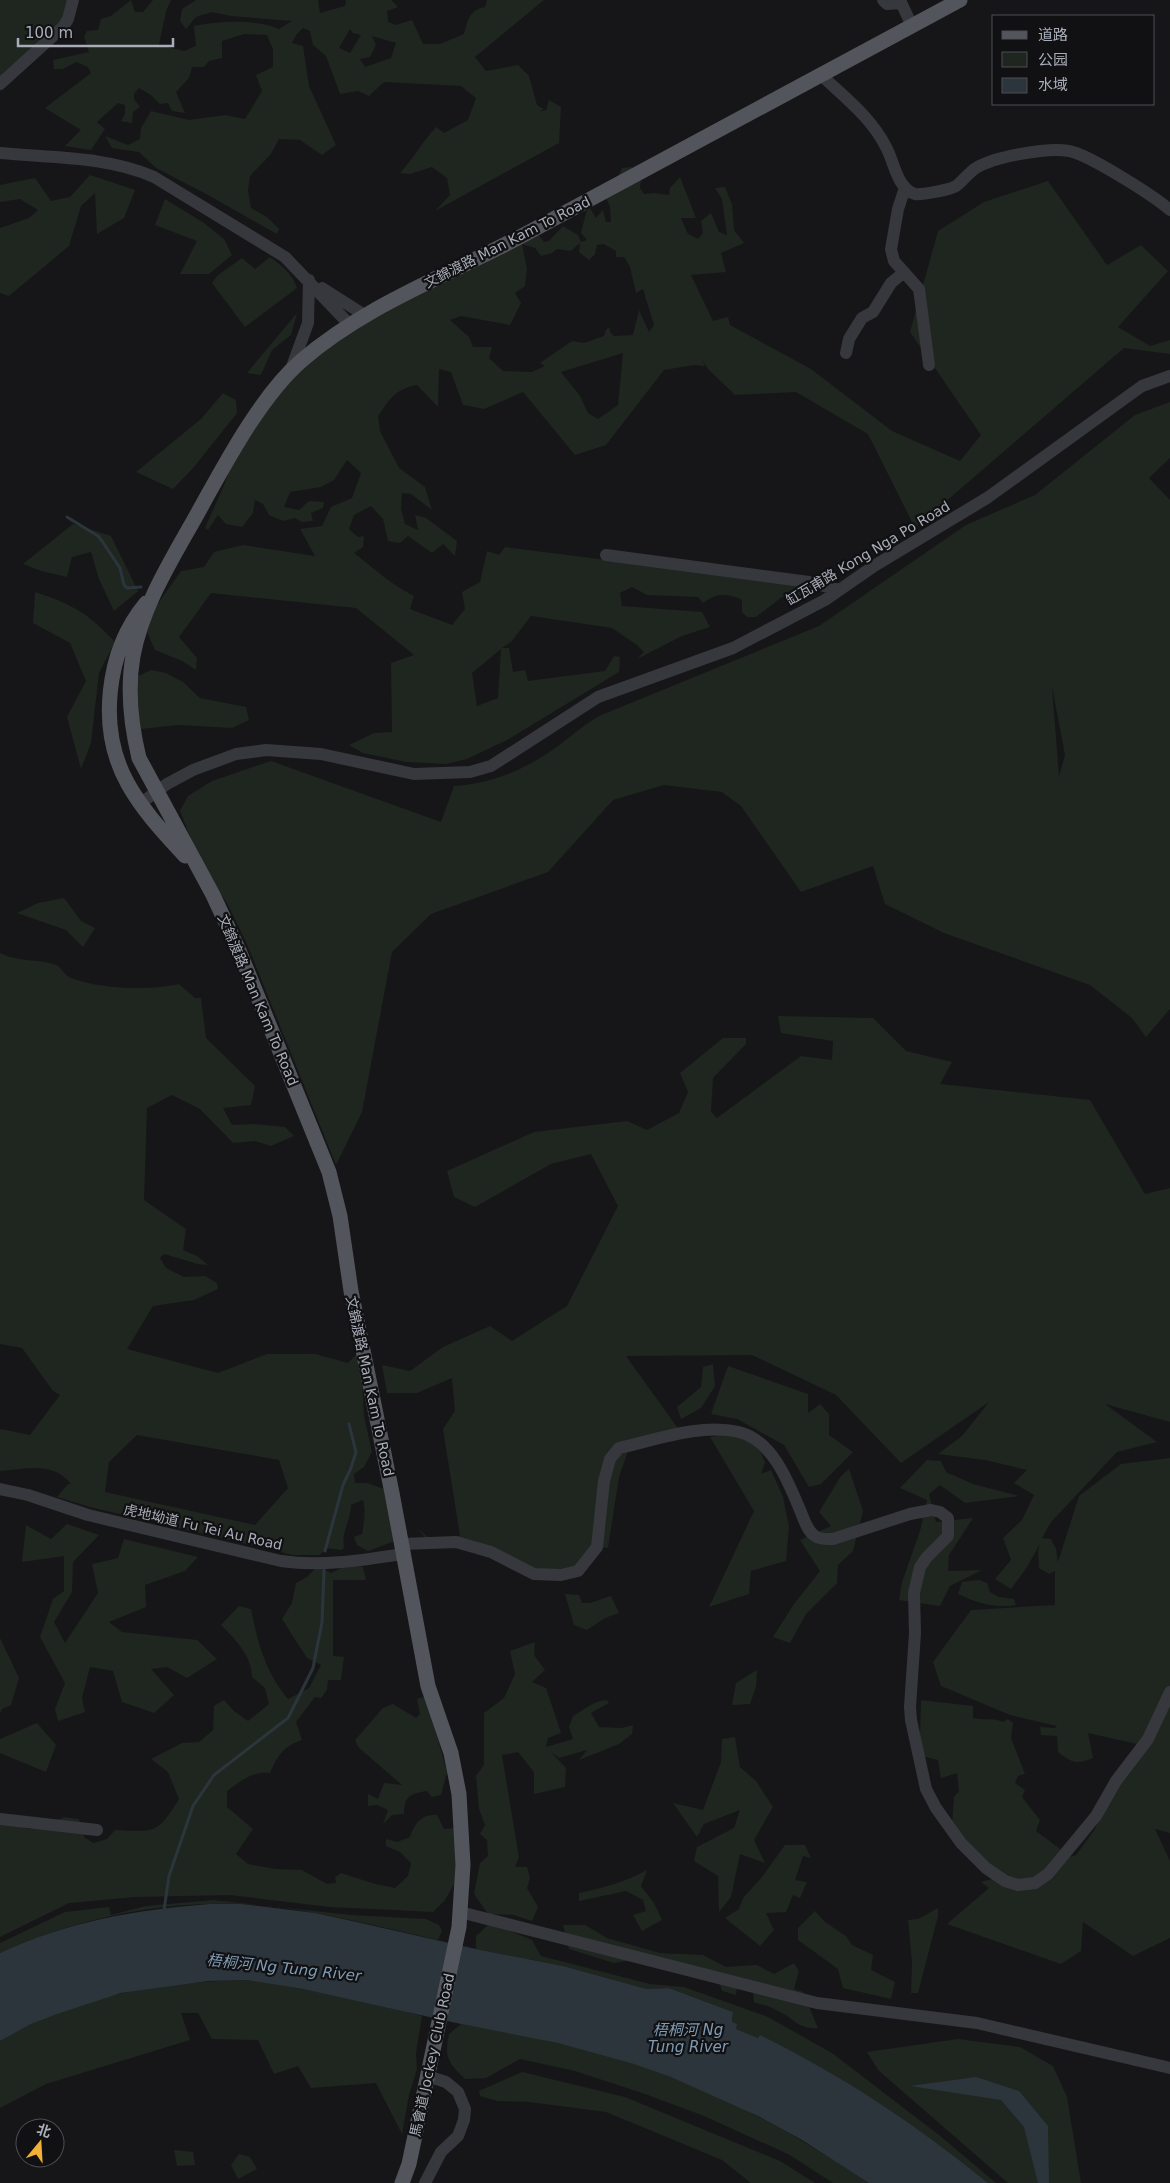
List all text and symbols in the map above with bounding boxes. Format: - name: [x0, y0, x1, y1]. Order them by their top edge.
- scale bar: [18, 15, 172, 47]
- legend: [992, 15, 1155, 105]
- text: 100 m: [25, 24, 73, 42]
- text: 道路: [1038, 26, 1068, 44]
- text: 公园: [1038, 51, 1068, 69]
- text: 水域: [1038, 76, 1068, 94]
- street label: 文錦渡路 Man Kam To Road: [421, 193, 593, 291]
- street label: 缸瓦甫路 Kong Nga Po Road: [783, 498, 953, 608]
- street label: 文錦渡路 Man Kam To Road: [215, 912, 301, 1088]
- street label: 文錦渡路 Man Kam To Road: [343, 1294, 397, 1478]
- street label: 虎地坳道 Fu Tei Au Road: [122, 1501, 284, 1553]
- water label: 梧桐河 Ng Tung River: [206, 1951, 363, 1985]
- street label: 馬會道 Jockey Club Road: [407, 1972, 457, 2138]
- water label: 梧桐河 Ng Tung River: [648, 2021, 729, 2056]
- north arrow: [15, 2118, 65, 2168]
- text: 北: [35, 2121, 53, 2140]

